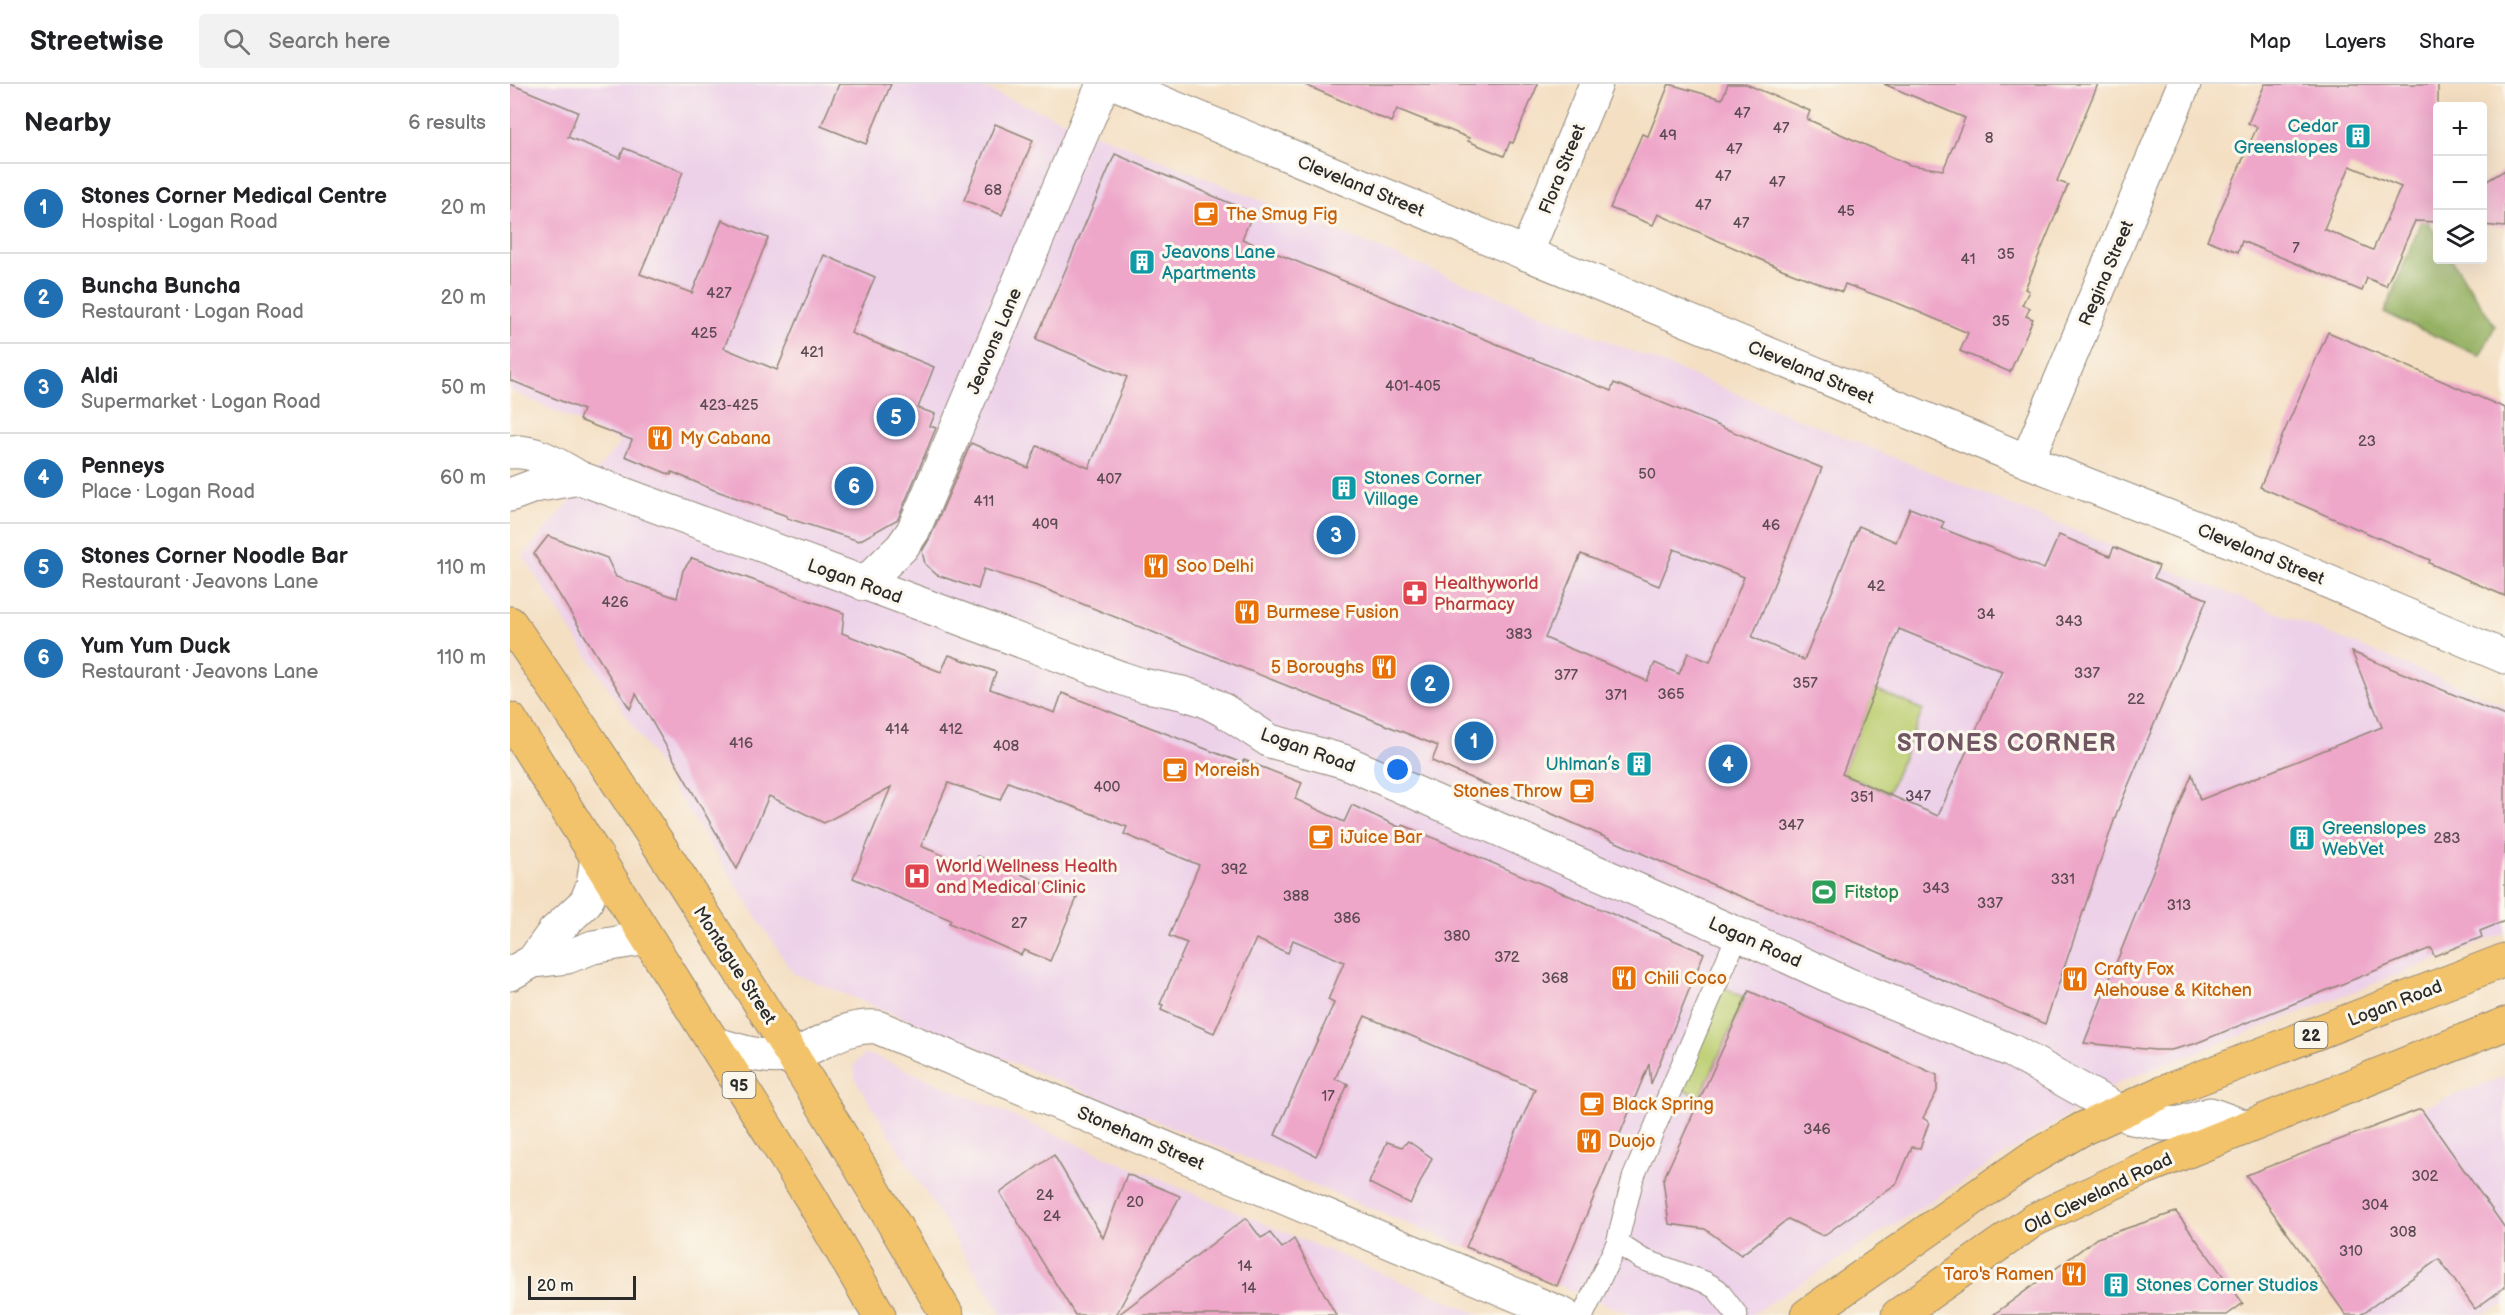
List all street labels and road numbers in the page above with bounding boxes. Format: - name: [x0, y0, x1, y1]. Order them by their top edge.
- street label: Flora Street: [1535, 121, 1590, 217]
- street label: Cleveland Street: [1294, 151, 1428, 222]
- street label: Regina Street: [2075, 217, 2138, 329]
- street label: Jeavons Lane: [963, 285, 1026, 397]
- street label: Cleveland Street: [1745, 336, 1877, 409]
- street label: Cleveland Street: [2194, 519, 2328, 590]
- street label: Logan Road: [805, 555, 905, 608]
- street label: Logan Road: [1258, 724, 1358, 777]
- street label: Montague Street: [689, 902, 781, 1028]
- street label: Logan Road: [1705, 913, 1804, 972]
- street label: Logan Road: [2345, 976, 2445, 1031]
- road number: 22: [2294, 1022, 2328, 1048]
- road number: 95: [722, 1072, 756, 1098]
- street label: Stoneham Street: [1074, 1102, 1208, 1175]
- street label: Old Cleveland Road: [2021, 1148, 2176, 1238]

